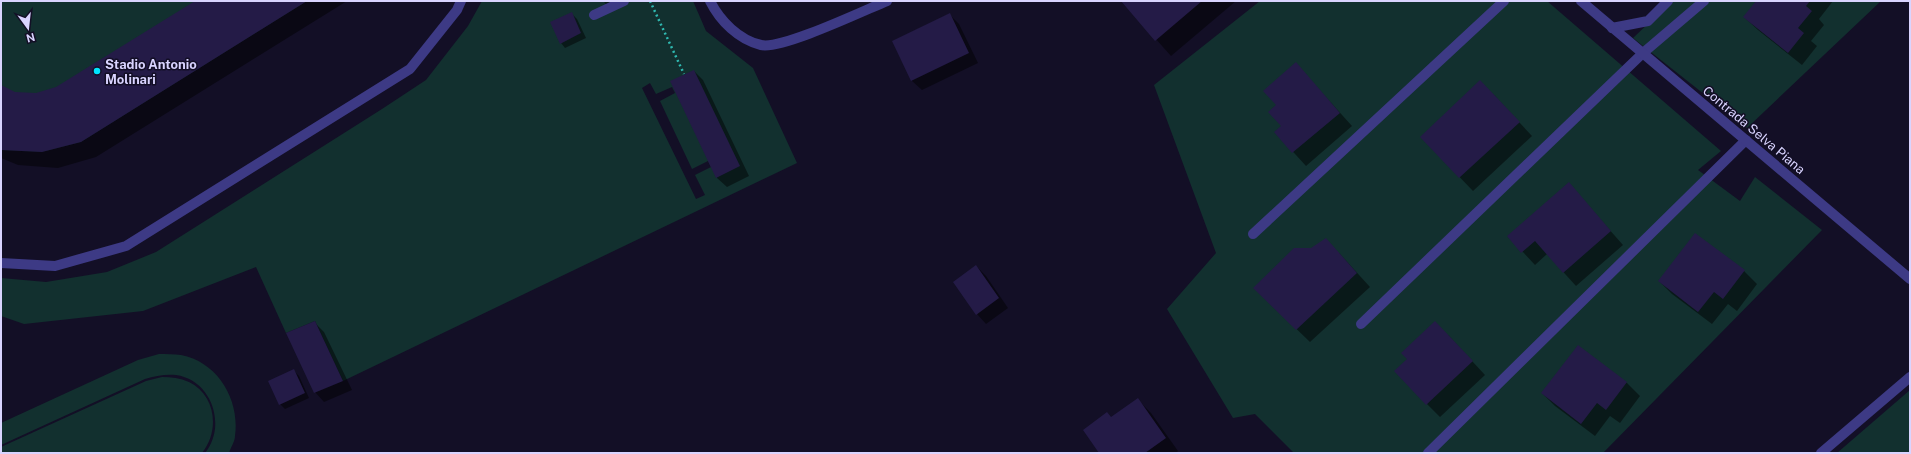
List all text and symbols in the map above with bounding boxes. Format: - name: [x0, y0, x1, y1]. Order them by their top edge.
- north arrow: [8, 8, 48, 48]
- text: N: [25, 31, 36, 45]
- place label: Stadio Antonio Molinari: [105, 57, 197, 87]
- marker: Stadio Antonio Molinari: [92, 66, 102, 76]
- street label: Contrada Selva Piana: [1700, 83, 1808, 177]

